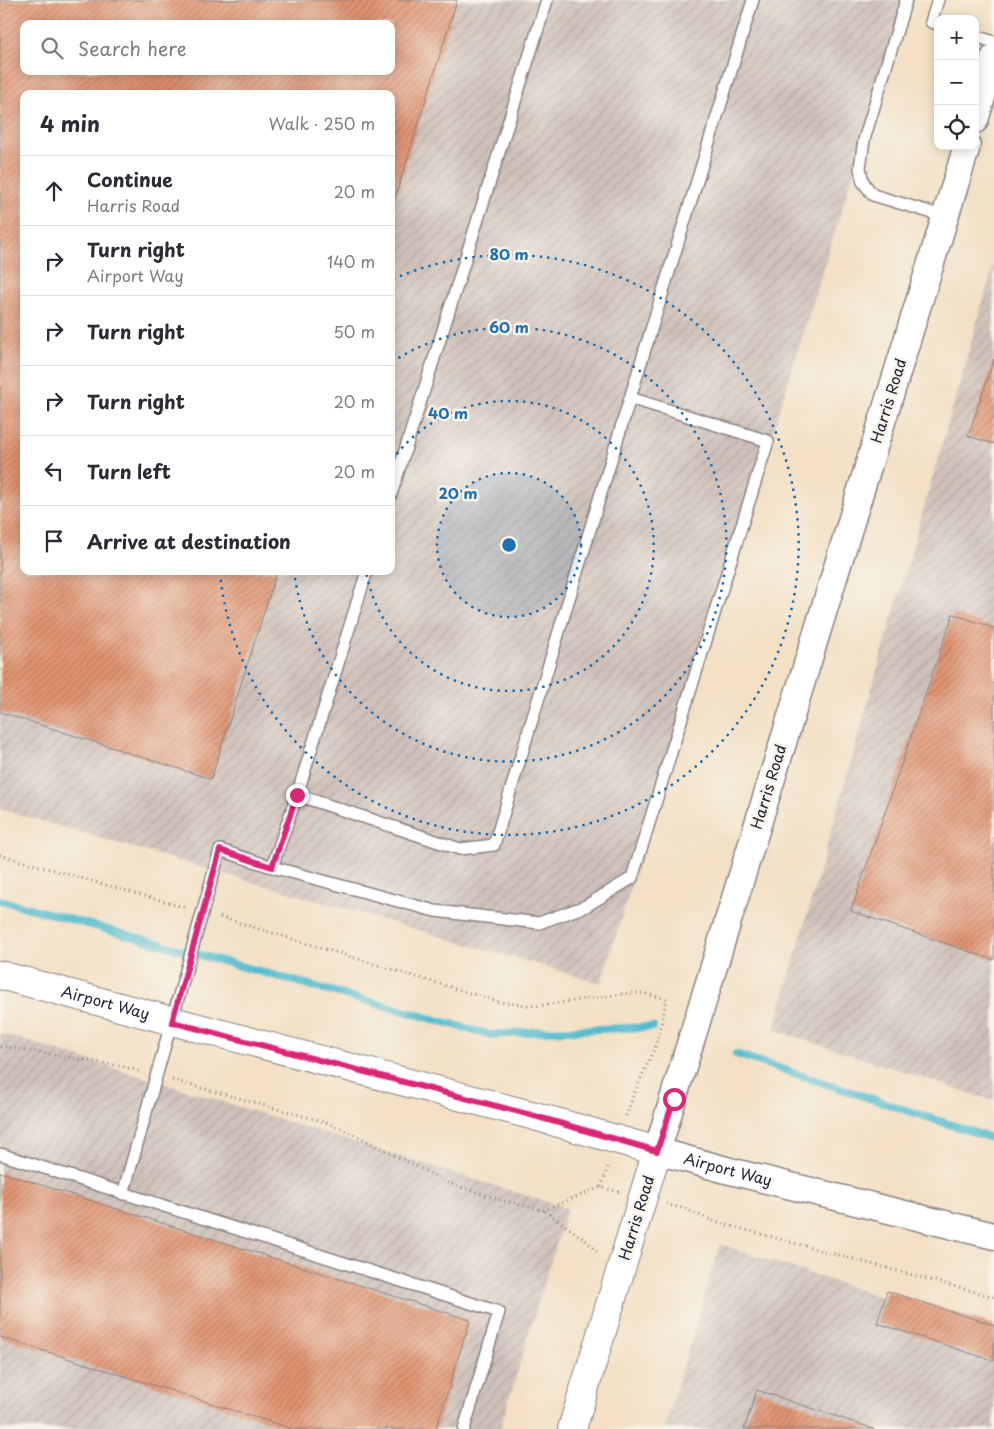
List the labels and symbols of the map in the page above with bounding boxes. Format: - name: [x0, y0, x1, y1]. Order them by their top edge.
- text: 80 m: [489, 242, 529, 265]
- text: 60 m: [489, 315, 529, 338]
- street label: Harris Road: [864, 355, 911, 446]
- text: 40 m: [428, 401, 468, 424]
- text: 20 m: [439, 481, 477, 504]
- centre of rings: [500, 536, 518, 554]
- street label: Harris Road: [744, 741, 791, 832]
- route end: [286, 784, 309, 807]
- street label: Airport Way: [59, 979, 152, 1025]
- route start: [663, 1088, 686, 1111]
- street label: Airport Way: [681, 1146, 775, 1191]
- street label: Harris Road: [612, 1172, 659, 1263]

